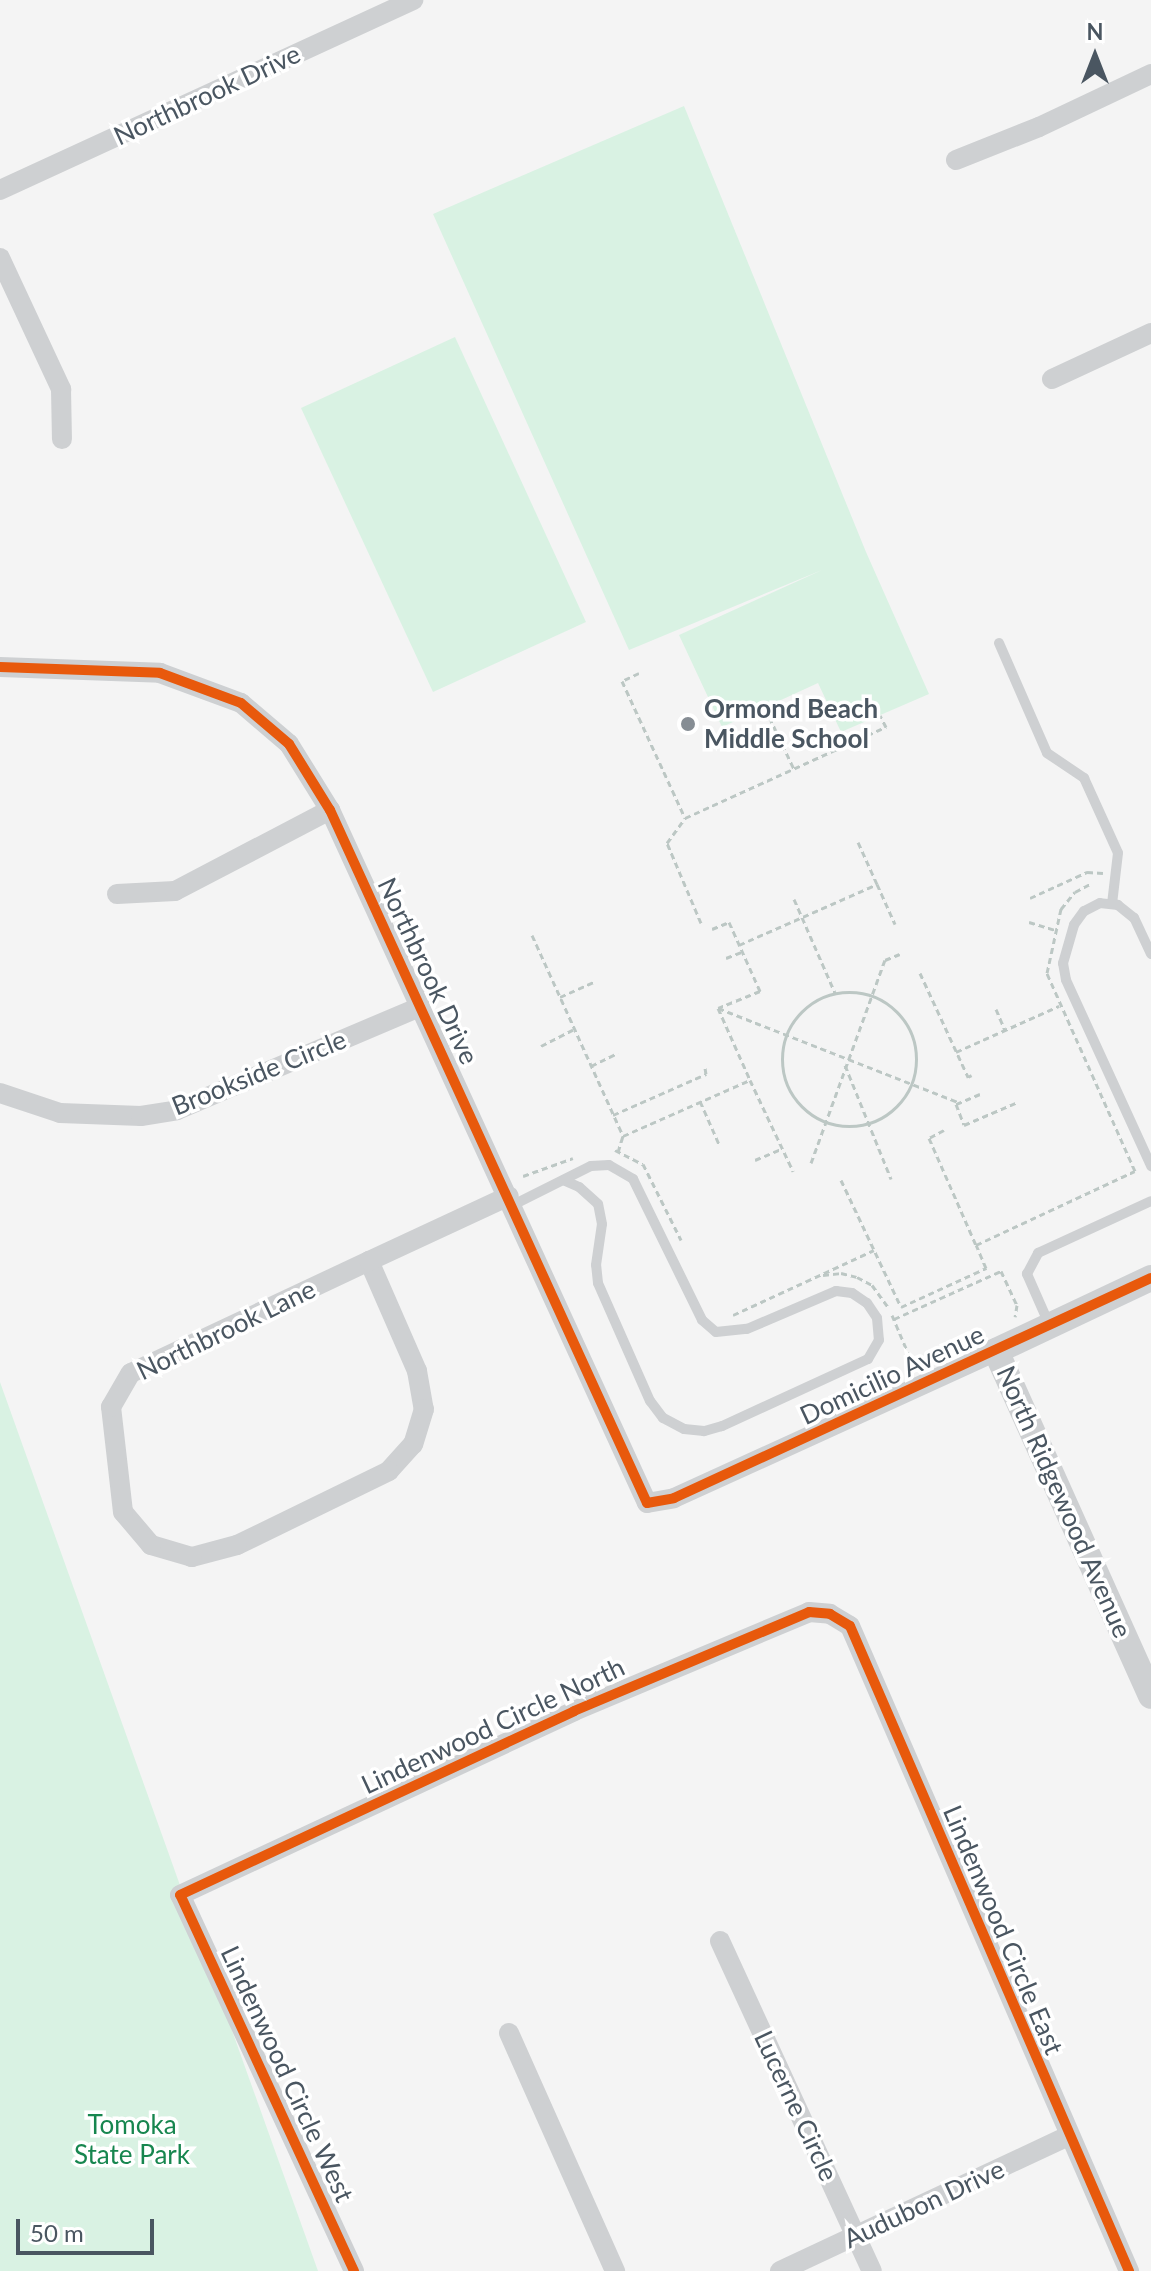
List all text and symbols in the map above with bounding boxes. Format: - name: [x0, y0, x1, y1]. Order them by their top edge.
- north arrow: [1055, 16, 1135, 96]
- text: N: [1087, 18, 1103, 45]
- street label: Northbrook Drive: [109, 38, 305, 152]
- place label: Ormond Beach Middle School: [704, 693, 878, 754]
- marker: Ormond Beach Middle School: [679, 715, 697, 733]
- street label: Northbrook Drive: [371, 873, 485, 1069]
- street label: Brookside Circle: [167, 1024, 351, 1122]
- street label: Northbrook Lane: [132, 1273, 320, 1387]
- street label: Domicilio Avenue: [795, 1319, 989, 1431]
- street label: North Ridgewood Avenue: [990, 1361, 1138, 1643]
- street label: Lindenwood Circle North: [356, 1651, 630, 1801]
- street label: Lindenwood Circle East: [936, 1801, 1070, 2059]
- street label: Lindenwood Circle West: [214, 1941, 360, 2207]
- street label: Lucerne Circle: [748, 2026, 844, 2186]
- park label: Tomoka State Park: [74, 2109, 190, 2170]
- street label: Audubon Drive: [839, 2153, 1009, 2255]
- scale bar: [20, 2203, 158, 2253]
- text: 50 m: [30, 2218, 84, 2247]

